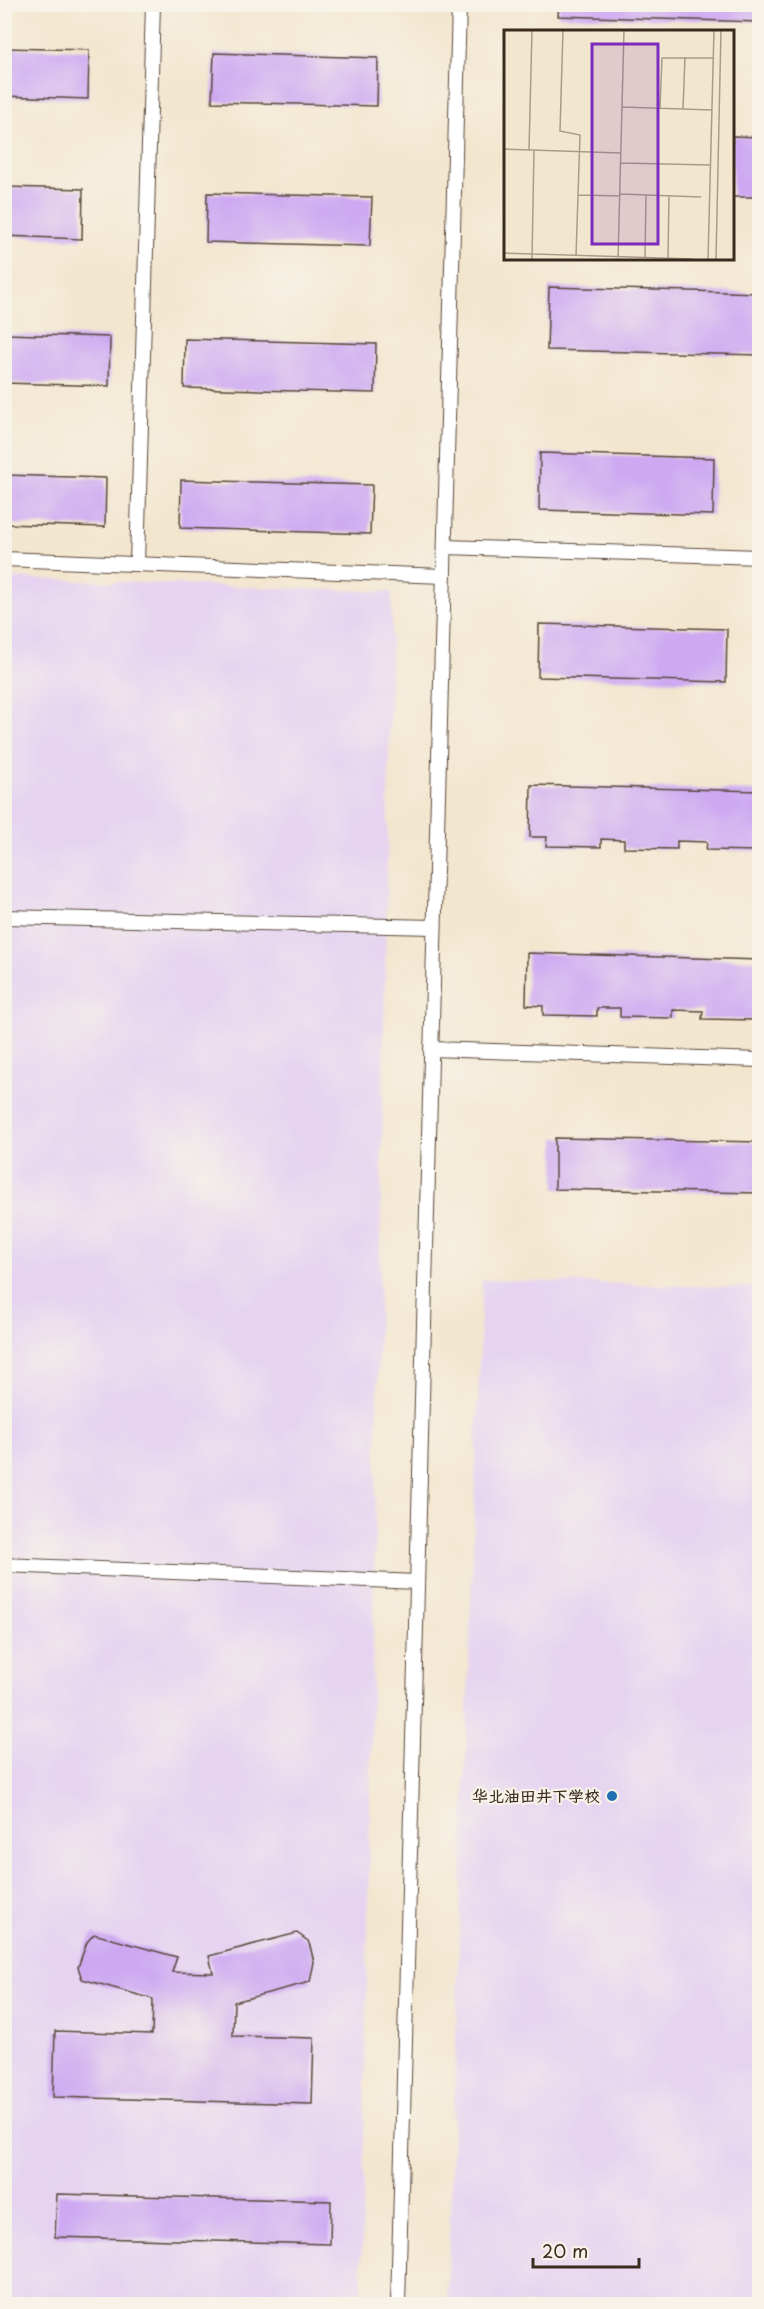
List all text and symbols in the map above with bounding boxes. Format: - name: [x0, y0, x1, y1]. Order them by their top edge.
- inset map: [504, 30, 734, 260]
- place label: 华北油田井下学校: [472, 1783, 600, 1807]
- marker: 华北油田井下学校: [605, 1789, 619, 1803]
- scale bar: [533, 2231, 640, 2269]
- text: 20 m: [542, 2237, 588, 2264]

